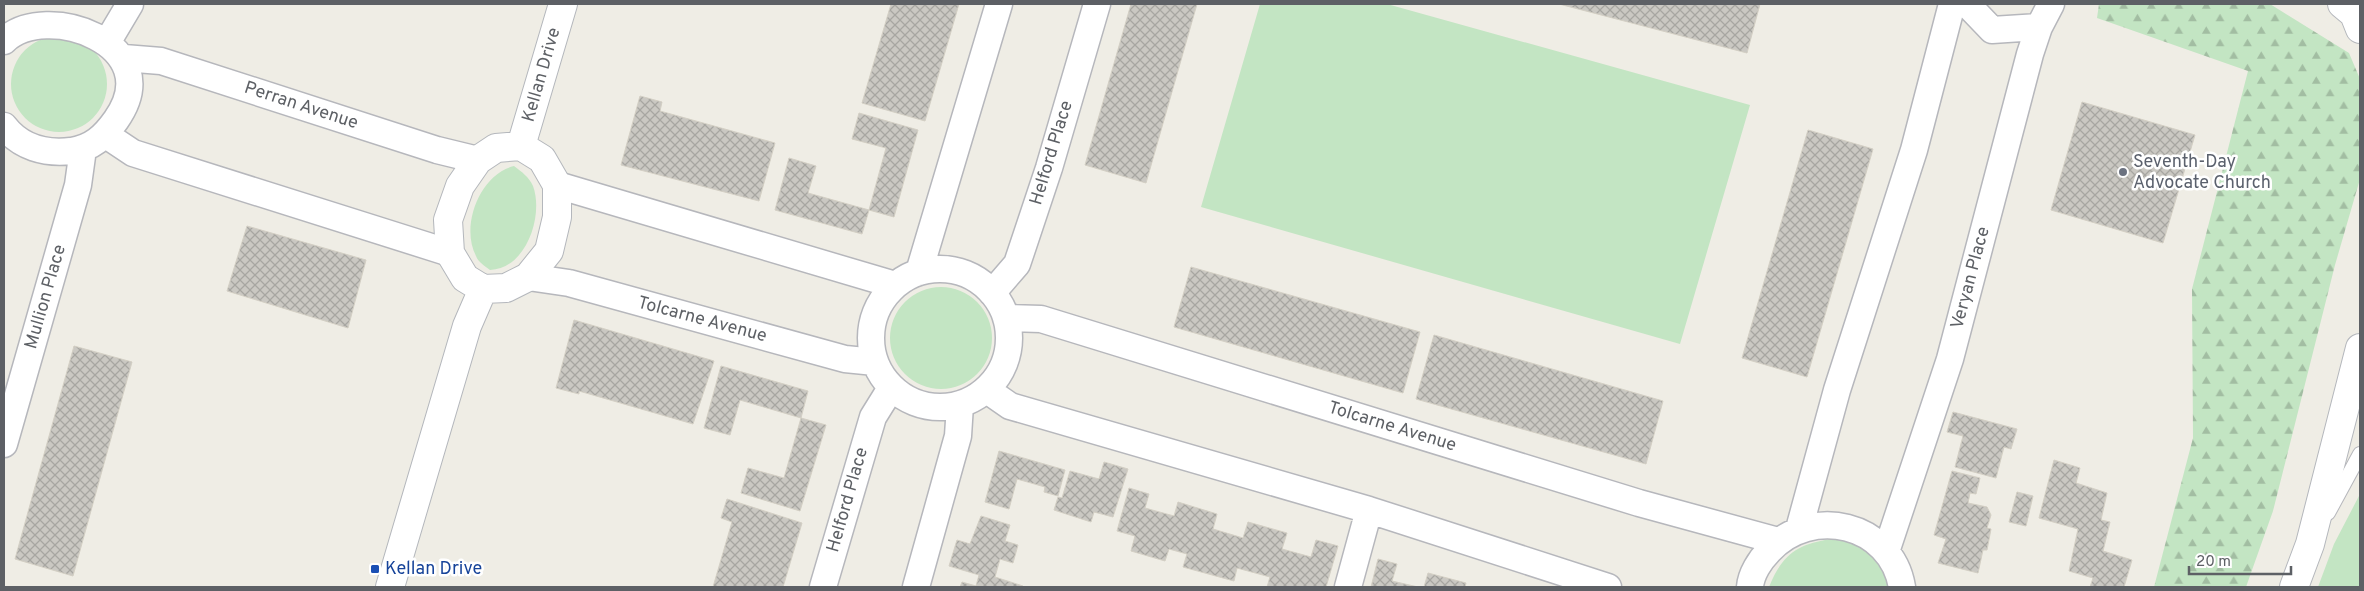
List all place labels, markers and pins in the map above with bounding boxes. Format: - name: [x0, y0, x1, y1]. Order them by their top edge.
- place label: Seventh-Day Advocate Church: [2133, 151, 2271, 195]
- marker: Seventh-Day Advocate Church: [2117, 166, 2129, 178]
- place label: Kellan Drive: [385, 558, 482, 581]
- marker: Kellan Drive: [369, 563, 381, 575]

